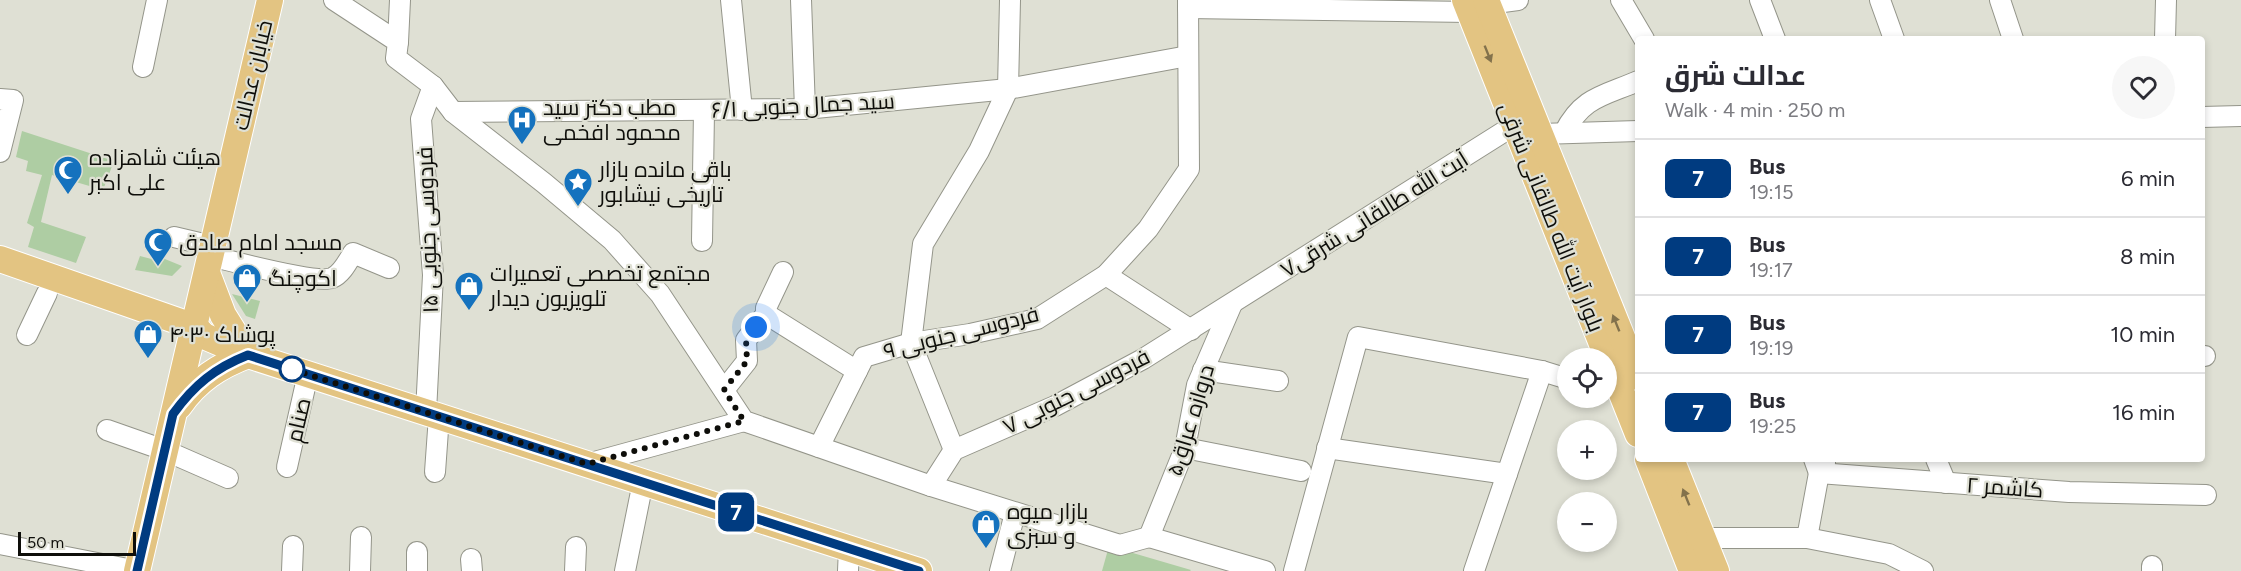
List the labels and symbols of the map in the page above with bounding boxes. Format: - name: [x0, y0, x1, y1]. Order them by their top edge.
- street label: خیابان عدالت: [227, 17, 278, 133]
- one-way arrow: [1483, 45, 1493, 63]
- street label: سید جمال جنوبی ۶/۱: [711, 87, 895, 124]
- place label: مطب دکتر سید محمود افخمی: [543, 94, 681, 146]
- street label: بلوار آیت الله طالقانی شرقی: [1493, 98, 1611, 336]
- hospital icon: مطب دکتر سید محمود افخمی: [506, 104, 538, 146]
- place label: هیئت شاهزاده علی اکبر: [87, 144, 221, 196]
- street label: آیت الله طالقانی شرقی۷: [1275, 145, 1473, 283]
- street label: فردوسی جنوبی ۱۵: [411, 146, 444, 314]
- mosque icon: هیئت شاهزاده علی اکبر: [52, 154, 84, 196]
- place label: باقی مانده بازار تاریخی نیشابور: [597, 156, 732, 208]
- place icon: باقی مانده بازار تاریخی نیشابور: [562, 166, 594, 208]
- mosque icon: مسجد امام صادق: [142, 226, 174, 268]
- place label: مسجد امام صادق: [179, 229, 342, 258]
- place label: مجتمع تخصصی تعمیرات تلویزیون دیدار: [488, 260, 711, 312]
- shop icon: اکوچنگ: [231, 262, 263, 304]
- place label: اکوچنگ: [268, 265, 337, 293]
- shop icon: مجتمع تخصصی تعمیرات تلویزیون دیدار: [453, 270, 485, 312]
- street label: فردوسی جنوبی ۹: [881, 300, 1042, 365]
- your location: [741, 312, 771, 342]
- one-way arrow: [1611, 314, 1620, 332]
- shop icon: پوشاک ۴۰۳۰: [132, 318, 164, 360]
- place label: پوشاک ۴۰۳۰: [169, 321, 276, 349]
- street label: فردوسی جنوبی ۷: [998, 343, 1154, 440]
- unlabelled marker: [279, 356, 305, 382]
- street label: دروازه عراق۵: [1161, 361, 1220, 479]
- street label: صنام: [280, 395, 319, 445]
- street label: کاشمر ۲: [1966, 471, 2044, 504]
- one-way arrow: [1681, 488, 1691, 506]
- line badge: 7: [716, 492, 756, 532]
- place label: بازار میوه و سبزی: [1007, 498, 1088, 550]
- shop icon: بازار میوه و سبزی: [970, 508, 1002, 550]
- scale bar: [18, 529, 136, 556]

